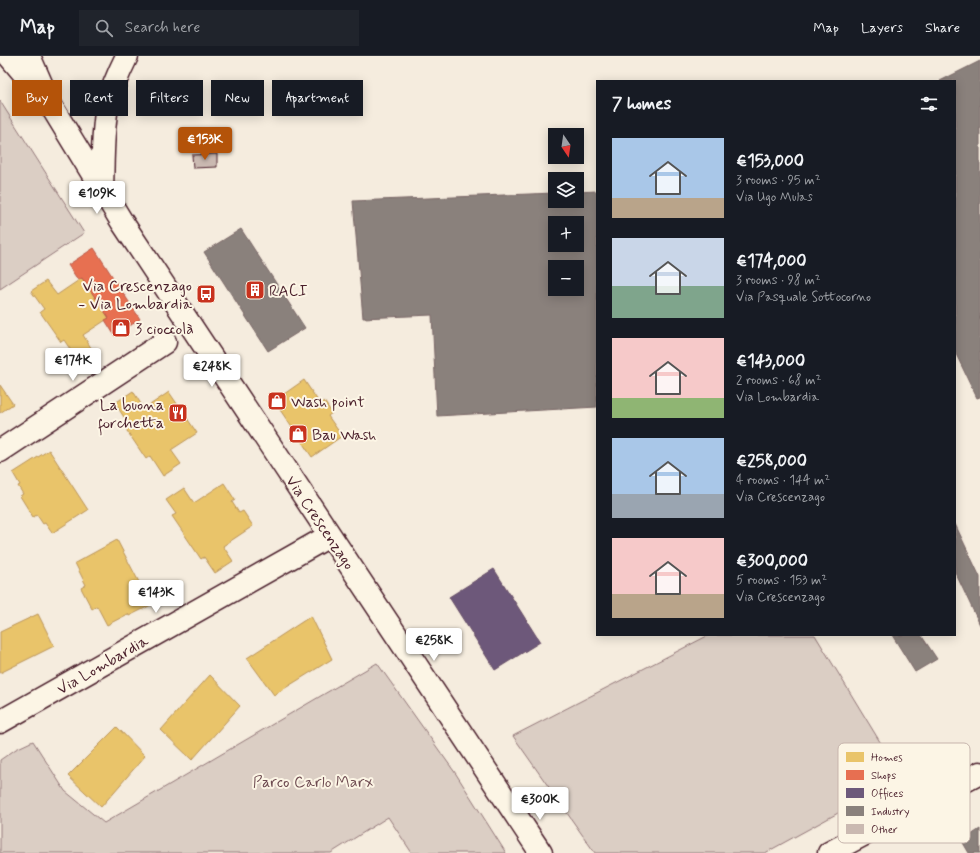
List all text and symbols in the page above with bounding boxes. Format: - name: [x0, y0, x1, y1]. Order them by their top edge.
- search box: [79, 10, 359, 46]
- text: Map: [20, 15, 55, 40]
- icon: search: [93, 17, 115, 39]
- text: Search here: [125, 18, 200, 38]
- text: Map: [813, 19, 839, 37]
- text: Layers: [861, 19, 903, 37]
- text: Share: [925, 19, 960, 37]
- chip: Buy: [12, 80, 62, 116]
- chip: Rent: [70, 80, 128, 116]
- chip: Filters: [136, 80, 203, 116]
- chip: New: [211, 80, 264, 116]
- chip: Apartment: [272, 80, 363, 116]
- text: 7 homes: [612, 93, 671, 115]
- icon: filters: [918, 93, 940, 115]
- pin: €153K: [177, 127, 233, 161]
- north arrow: [548, 128, 584, 164]
- map controls: [548, 128, 584, 296]
- text: €153K: [187, 131, 223, 148]
- text: €153,000: [736, 150, 804, 172]
- icon: home: [644, 154, 692, 202]
- button: layers: [548, 172, 584, 208]
- text: 3 rooms · 95 m²: [736, 172, 820, 189]
- pin: €109K: [69, 181, 125, 215]
- text: €109K: [78, 185, 116, 202]
- text: Via Ugo Mulas: [736, 189, 813, 206]
- button: +: [548, 216, 584, 252]
- text: €174,000: [736, 250, 806, 272]
- icon: home: [644, 254, 692, 302]
- button: −: [548, 260, 584, 296]
- text: 3 rooms · 98 m²: [736, 272, 821, 289]
- place label: Via Crescenzago - Via Lombardia: [78, 276, 192, 315]
- building icon: RACI: [244, 279, 266, 301]
- place label: RACI: [269, 281, 307, 302]
- bus stop icon: Via Crescenzago - Via Lombardia: [195, 283, 217, 305]
- text: Via Pasquale Sottocorno: [736, 289, 871, 306]
- shop icon: 3 cioccolà: [110, 317, 132, 339]
- place label: 3 cioccolà: [135, 319, 194, 340]
- pin: €174K: [45, 348, 101, 382]
- text: €143,000: [736, 350, 805, 372]
- text: €174K: [54, 352, 92, 369]
- pin: €248K: [184, 354, 240, 388]
- icon: home: [644, 354, 692, 402]
- text: €248K: [193, 358, 232, 375]
- text: 2 rooms · 68 m²: [736, 372, 821, 389]
- text: Via Lombardia: [736, 389, 819, 406]
- shop icon: Wash point: [266, 390, 288, 412]
- place label: Wash point: [291, 392, 365, 413]
- place label: La buona forchetta: [98, 395, 164, 436]
- restaurant icon: La buona forchetta: [167, 402, 189, 424]
- shop icon: Bau Wash: [287, 423, 309, 445]
- place label: Bau Wash: [312, 425, 376, 446]
- text: €258,000: [736, 450, 807, 472]
- icon: home: [644, 454, 692, 502]
- street label: Via Crescenzago: [280, 472, 359, 574]
- text: 4 rooms · 144 m²: [736, 472, 830, 489]
- text: Via Crescenzago: [736, 489, 825, 506]
- text: €300,000: [736, 550, 808, 572]
- icon: home: [644, 554, 692, 602]
- text: 5 rooms · 153 m²: [736, 572, 827, 589]
- pin: €143K: [128, 580, 184, 614]
- text: €143K: [138, 584, 174, 601]
- text: Via Crescenzago: [736, 589, 825, 606]
- pin: €258K: [406, 628, 462, 662]
- street label: Via Lombardia: [53, 630, 153, 700]
- text: €258K: [415, 632, 453, 649]
- legend: [838, 743, 970, 843]
- text: Homes: [871, 751, 903, 765]
- text: Shops: [871, 769, 896, 783]
- park label: Parco Carlo Marx: [253, 772, 373, 793]
- pin: €300K: [512, 787, 568, 821]
- text: Offices: [871, 787, 903, 801]
- text: €300K: [521, 791, 559, 808]
- text: Industry: [871, 805, 910, 819]
- text: Other: [871, 823, 898, 837]

